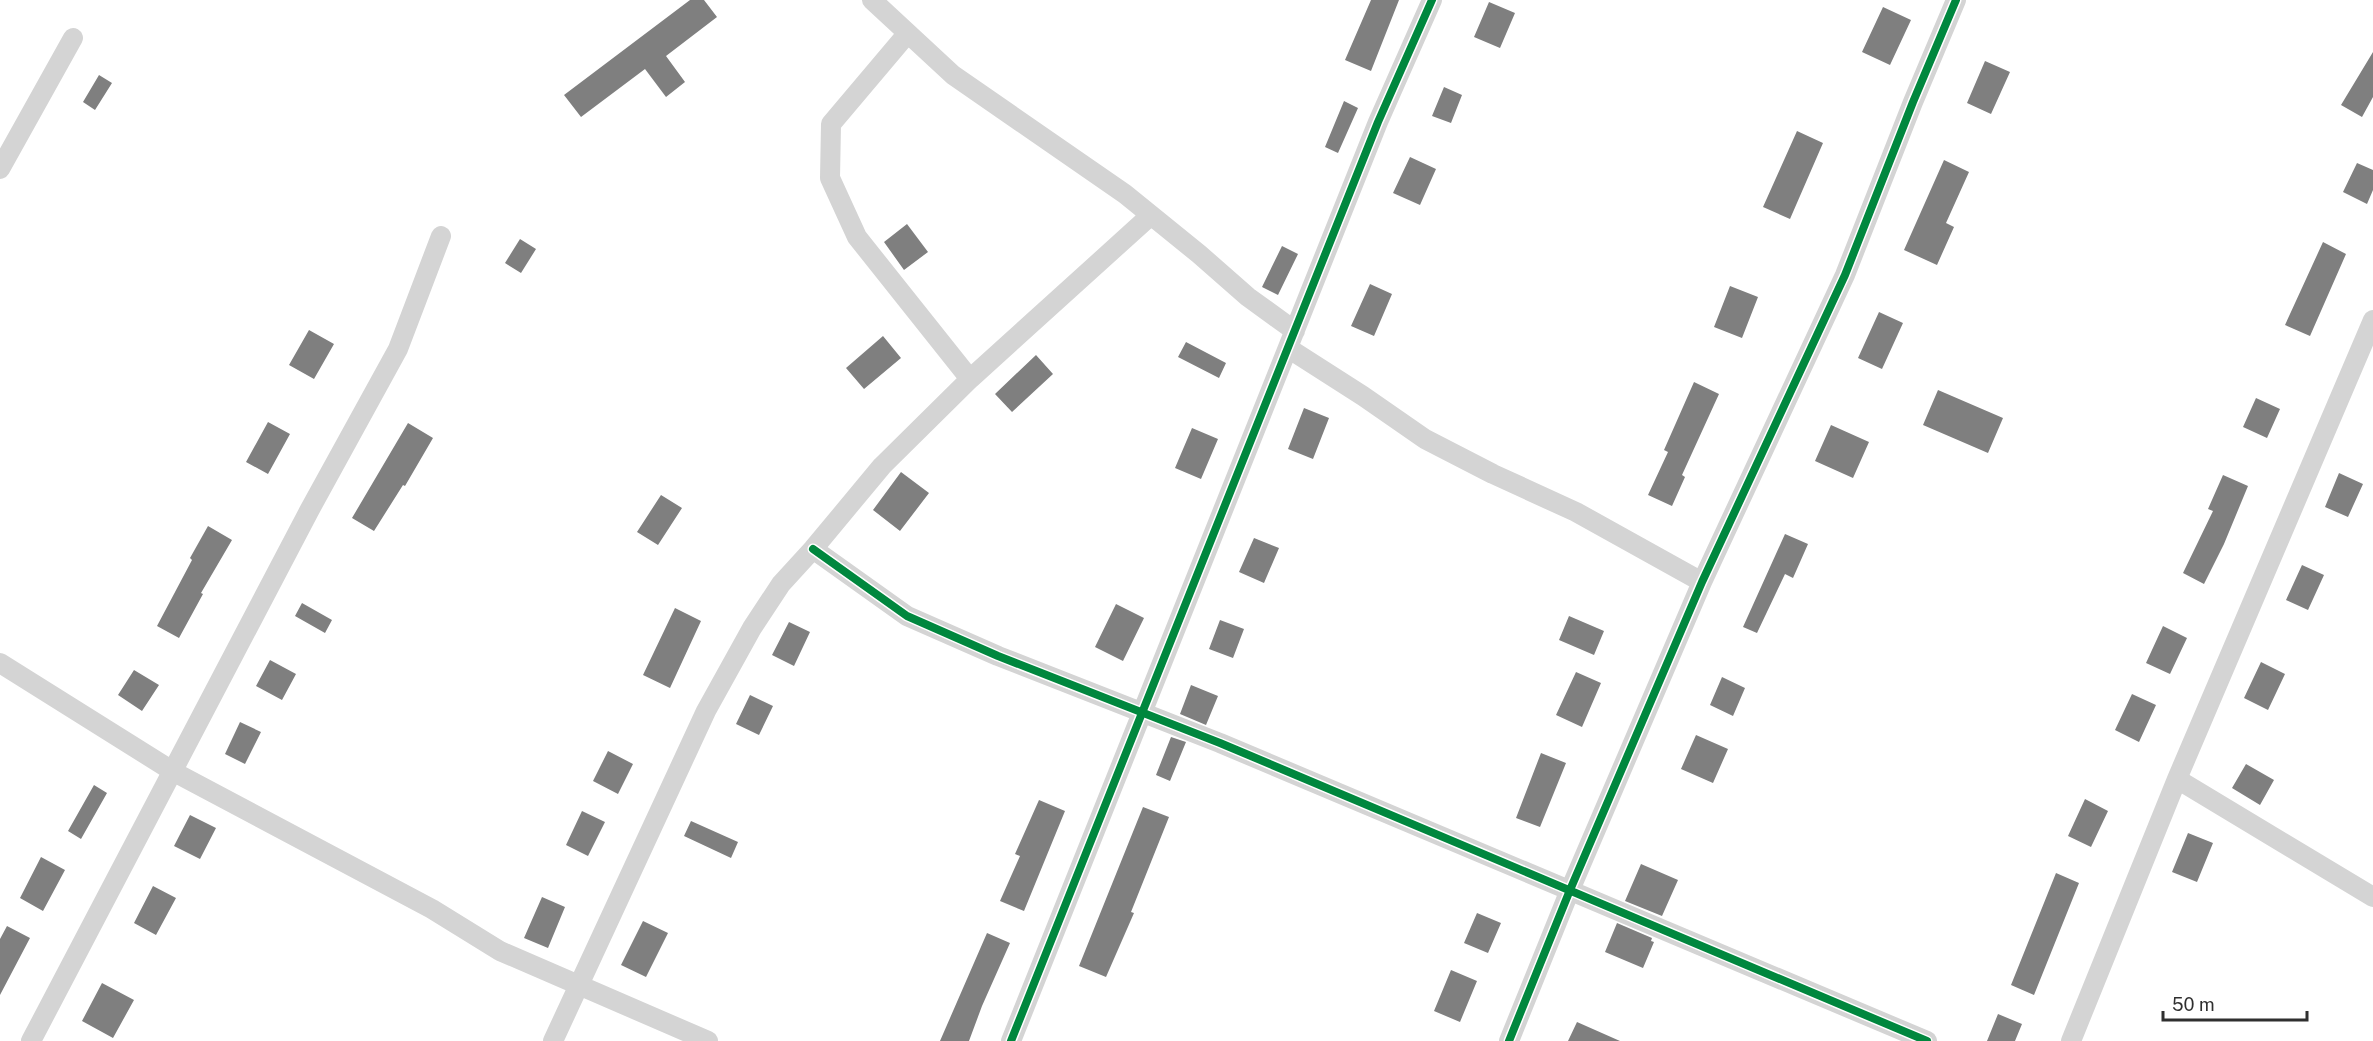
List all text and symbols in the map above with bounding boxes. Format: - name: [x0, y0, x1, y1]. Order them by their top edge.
- scale bar: [2163, 984, 2307, 1022]
- text: 50 m: [2172, 994, 2215, 1015]

